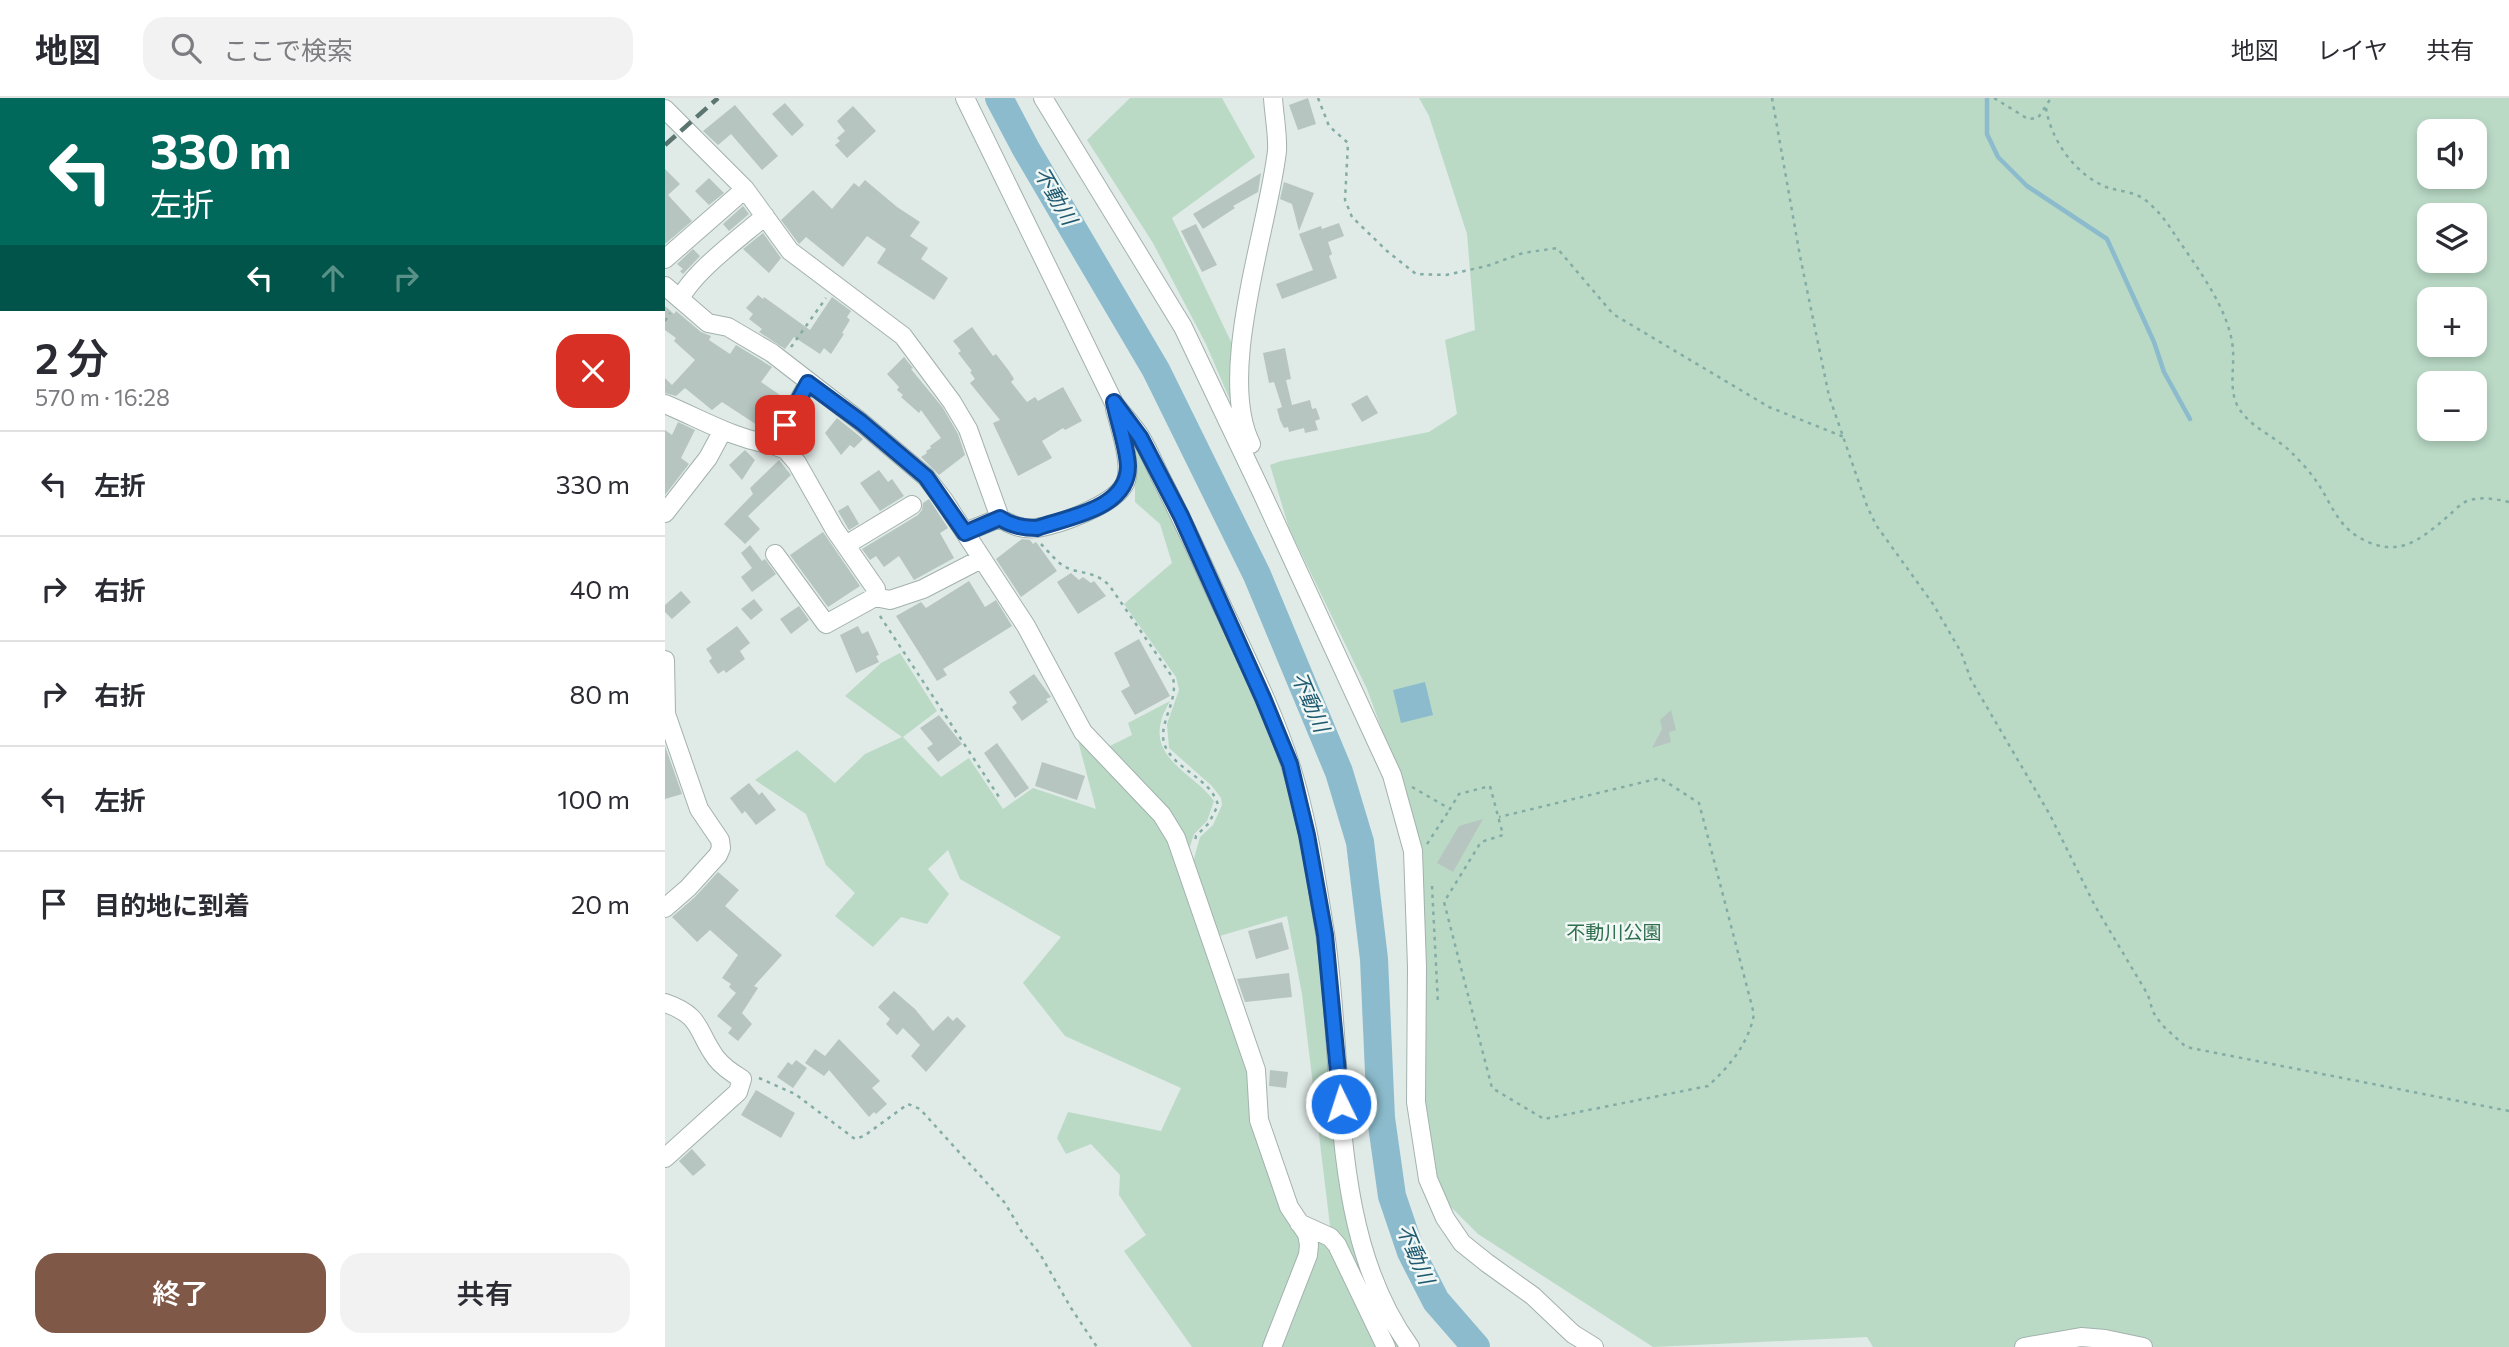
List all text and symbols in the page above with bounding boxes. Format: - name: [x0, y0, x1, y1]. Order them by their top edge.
- search box: [143, 17, 633, 80]
- text: 地図: [35, 28, 101, 69]
- icon: search: [167, 29, 205, 67]
- text: ここで検索: [223, 34, 353, 65]
- text: 地図: [2231, 35, 2279, 64]
- text: レイヤ: [2317, 35, 2388, 64]
- text: 共有: [2426, 35, 2474, 64]
- text: 330 m: [150, 119, 291, 179]
- map controls: [2417, 119, 2487, 441]
- button: sound: [2417, 119, 2487, 189]
- icon: left: [35, 126, 126, 217]
- water label: 不動川: [1030, 162, 1084, 231]
- text: 左折: [150, 183, 214, 223]
- button: layers: [2417, 203, 2487, 273]
- icon: left: [241, 259, 279, 297]
- icon: ahead: [314, 259, 352, 297]
- icon: right: [387, 259, 425, 297]
- button: +: [2417, 287, 2487, 357]
- text: 2 分: [35, 331, 109, 383]
- button: close: [556, 334, 630, 408]
- button: −: [2417, 371, 2487, 441]
- text: 570 m · 16:28: [35, 383, 170, 411]
- pin: [755, 395, 815, 455]
- icon: arrive: [766, 406, 804, 444]
- icon: left: [35, 465, 73, 503]
- text: 330 m: [556, 468, 630, 499]
- text: 左折: [94, 469, 146, 500]
- icon: right: [35, 570, 73, 608]
- text: 40 m: [570, 573, 630, 604]
- text: 右折: [94, 574, 146, 605]
- water label: 不動川: [1288, 668, 1336, 737]
- icon: right: [35, 675, 73, 713]
- text: 80 m: [570, 678, 630, 709]
- text: 右折: [94, 679, 146, 710]
- icon: left: [35, 780, 73, 818]
- text: 100 m: [557, 783, 630, 814]
- text: 左折: [94, 784, 146, 815]
- icon: arrive: [35, 885, 73, 923]
- text: 20 m: [571, 888, 630, 919]
- text: 目的地に到着: [94, 889, 250, 920]
- park label: 不動川公園: [1566, 920, 1662, 943]
- position arrow: [1304, 1067, 1378, 1141]
- water label: 不動川: [1393, 1220, 1441, 1289]
- button: 終了: [35, 1253, 326, 1333]
- button: 共有: [340, 1253, 630, 1333]

